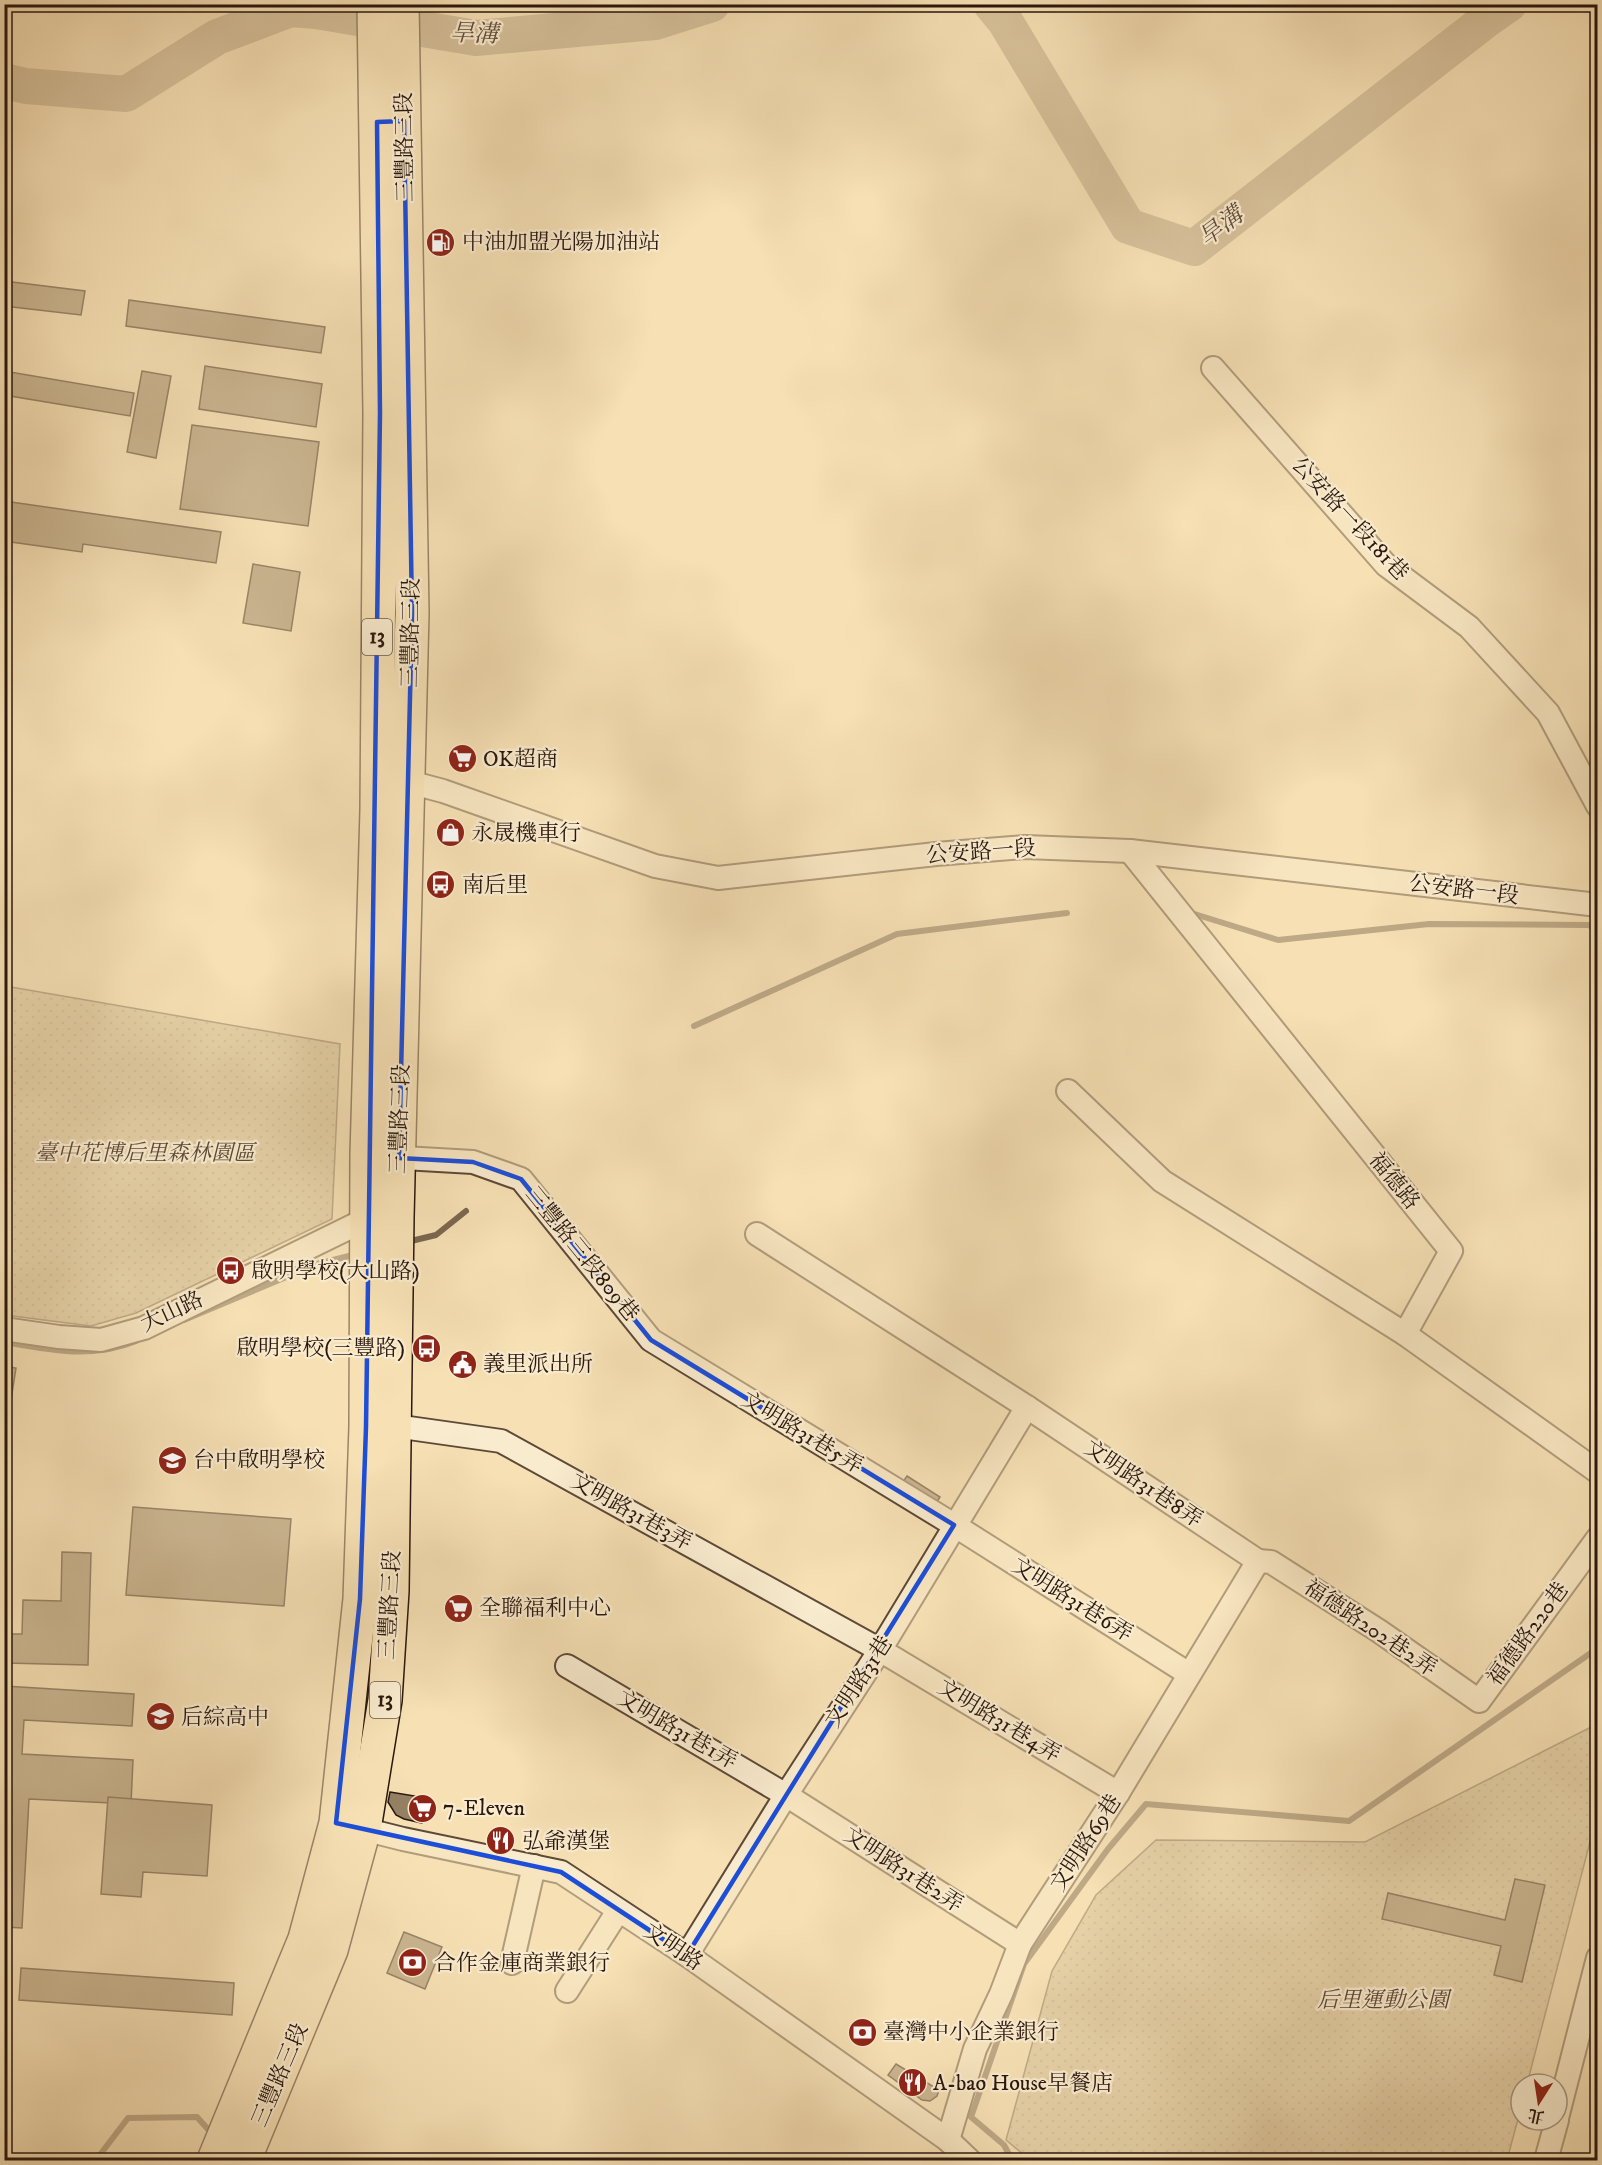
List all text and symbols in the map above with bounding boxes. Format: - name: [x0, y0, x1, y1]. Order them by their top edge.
- water label: 旱溝: [449, 18, 503, 50]
- street label: 三豐路三段: [391, 92, 419, 202]
- water label: 旱溝: [1193, 198, 1252, 253]
- fuel station icon: 中油加盟光陽加油站: [425, 226, 457, 258]
- place label: 中油加盟光陽加油站: [462, 229, 660, 256]
- street label: 公安路一段181巷: [1286, 452, 1414, 586]
- street label: 三豐路三段: [397, 578, 425, 688]
- road number: 13: [362, 619, 392, 655]
- supermarket icon: OK超商: [446, 743, 478, 775]
- place label: OK超商: [483, 746, 558, 773]
- shop icon: 永晟機車行: [434, 817, 466, 849]
- place label: 永晟機車行: [471, 820, 581, 847]
- street label: 公安路一段: [925, 835, 1037, 869]
- bus stop icon: 南后里: [425, 869, 457, 901]
- street label: 公安路一段: [1408, 870, 1520, 910]
- place label: 南后里: [462, 872, 528, 899]
- street label: 三豐路三段: [385, 1064, 415, 1174]
- park label: 臺中花博后里森林園區: [35, 1140, 258, 1167]
- street label: 福德路: [1363, 1147, 1425, 1215]
- street label: 三豐路三段809巷: [519, 1181, 645, 1327]
- bus stop icon: 啟明學校(大山路): [214, 1255, 246, 1287]
- place label: 啟明學校(大山路): [251, 1258, 420, 1285]
- street label: 大山路: [136, 1286, 208, 1338]
- bus stop icon: 啟明學校(三豐路): [410, 1332, 442, 1364]
- place label: 啟明學校(三豐路): [236, 1335, 405, 1362]
- public building icon: 義里派出所: [446, 1348, 478, 1380]
- place label: 義里派出所: [483, 1351, 593, 1378]
- street label: 文明路31巷5弄: [736, 1386, 868, 1480]
- street label: 文明路31巷8弄: [1079, 1434, 1207, 1534]
- school or university icon: 台中啟明學校: [156, 1444, 188, 1476]
- place label: 台中啟明學校: [193, 1447, 325, 1474]
- street label: 文明路31巷3弄: [566, 1468, 696, 1556]
- street label: 三豐路三段: [374, 1549, 406, 1661]
- street label: 文明路31巷6弄: [1006, 1552, 1138, 1648]
- street label: 福德路202巷2弄: [1299, 1574, 1441, 1682]
- street label: 福德路220巷: [1481, 1577, 1575, 1691]
- supermarket icon: 全聯福利中心: [442, 1592, 474, 1624]
- place label: 全聯福利中心: [479, 1595, 611, 1622]
- street label: 文明路31巷: [819, 1631, 899, 1733]
- street label: 文明路31巷4弄: [932, 1674, 1066, 1768]
- road number: 13: [370, 1682, 400, 1718]
- street label: 文明路31巷1弄: [612, 1685, 742, 1775]
- school or university icon: 后綜高中: [144, 1701, 176, 1733]
- place label: 后綜高中: [181, 1704, 269, 1731]
- street label: 文明路69巷: [1045, 1789, 1127, 1897]
- supermarket icon: 7-Eleven: [406, 1792, 438, 1824]
- place label: 7-Eleven: [443, 1795, 525, 1822]
- street label: 文明路31巷2弄: [838, 1821, 968, 1919]
- restaurant icon: 弘爺漢堡: [485, 1825, 517, 1857]
- place label: 弘爺漢堡: [522, 1828, 610, 1855]
- street label: 文明路: [638, 1917, 708, 1977]
- bank icon: 合作金庫商業銀行: [397, 1947, 429, 1979]
- place label: 合作金庫商業銀行: [434, 1950, 610, 1977]
- park label: 后里運動公園: [1317, 1987, 1452, 2014]
- bank icon: 臺灣中小企業銀行: [846, 2016, 878, 2048]
- street label: 三豐路三段: [246, 2019, 314, 2131]
- place label: 臺灣中小企業銀行: [883, 2019, 1059, 2046]
- restaurant icon: A-bao House早餐店: [896, 2067, 928, 2099]
- place label: A-bao House早餐店: [933, 2070, 1113, 2097]
- north arrow: [1509, 2072, 1569, 2132]
- text: 北: [1526, 2104, 1546, 2127]

